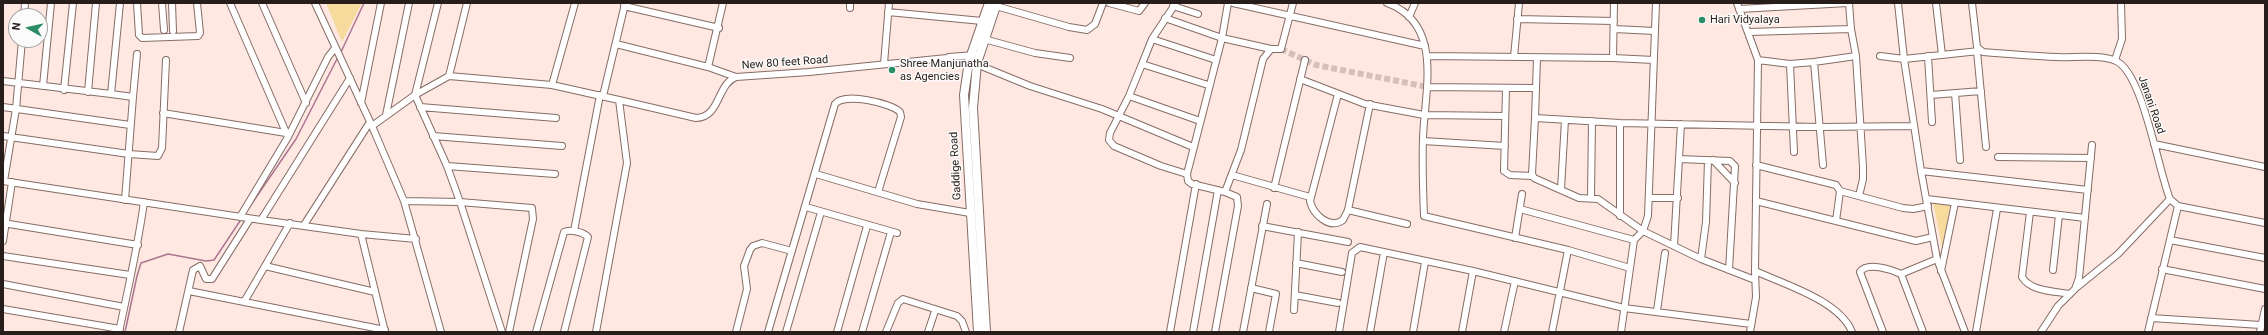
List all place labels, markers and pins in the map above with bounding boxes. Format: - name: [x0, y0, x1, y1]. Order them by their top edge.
- place label: Hari Vidyalaya: [1710, 13, 1780, 27]
- marker: Hari Vidyalaya: [1697, 15, 1707, 25]
- place label: Shree Manjunatha as Agencies: [900, 57, 989, 83]
- marker: Shree Manjunatha as Agencies: [887, 65, 897, 75]

